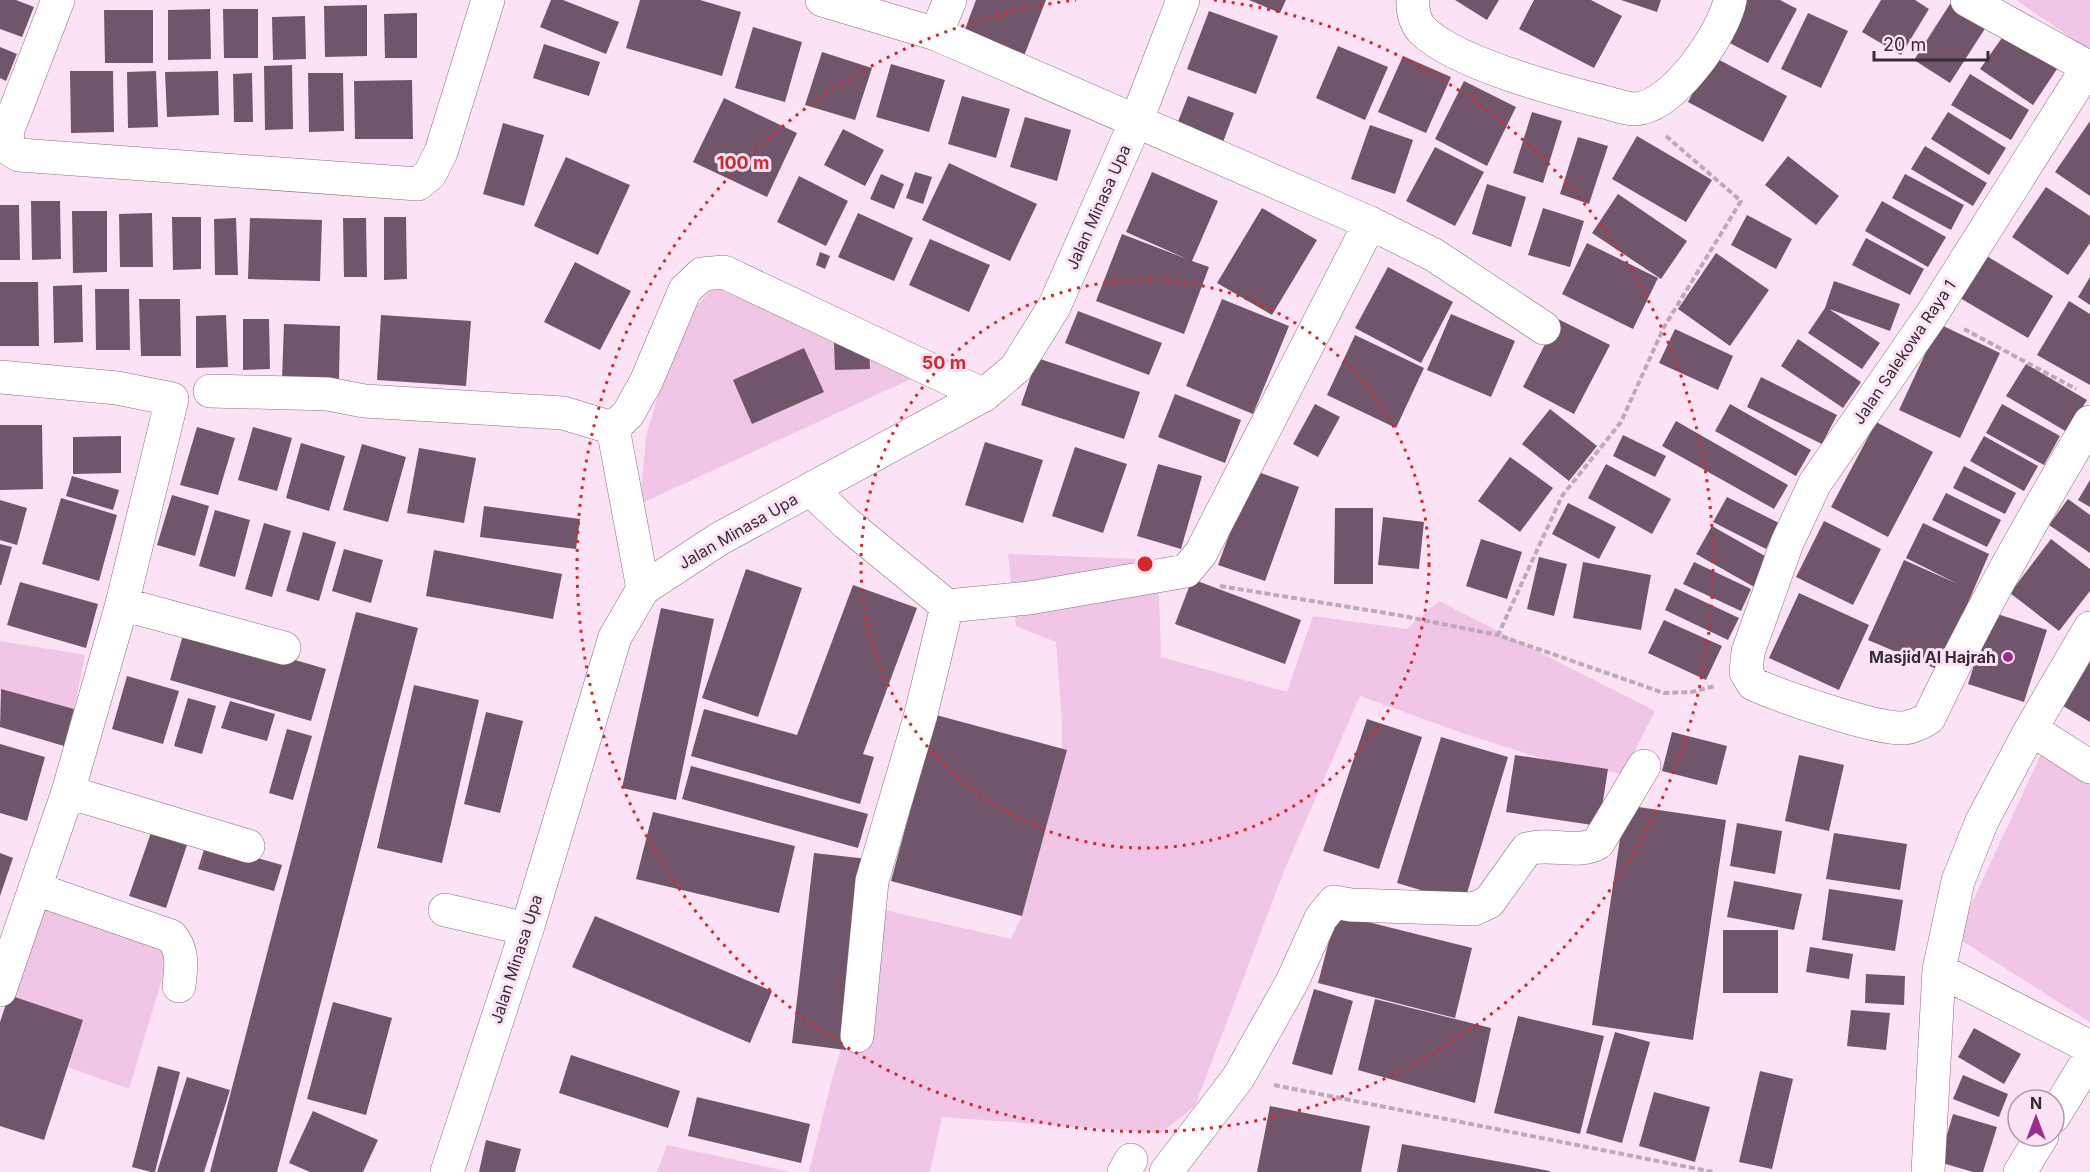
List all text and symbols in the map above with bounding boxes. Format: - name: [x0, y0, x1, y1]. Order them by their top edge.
- scale bar: [1874, 24, 1988, 62]
- text: 20 m: [1883, 34, 1926, 55]
- street label: Jalan Minasa Upa: [1062, 142, 1134, 272]
- text: 100 m: [717, 152, 769, 173]
- street label: Jalan Salekowa Raya 1: [1848, 276, 1960, 428]
- text: 50 m: [922, 352, 966, 373]
- street label: Jalan Minasa Upa: [675, 489, 801, 573]
- centre of rings: [1135, 554, 1155, 574]
- place label: Masjid Al Hajrah: [1869, 647, 1996, 667]
- marker: Masjid Al Hajrah: [2001, 650, 2015, 664]
- street label: Jalan Minasa Upa: [486, 892, 546, 1026]
- north arrow: [2006, 1088, 2066, 1148]
- text: N: [2030, 1093, 2042, 1113]

